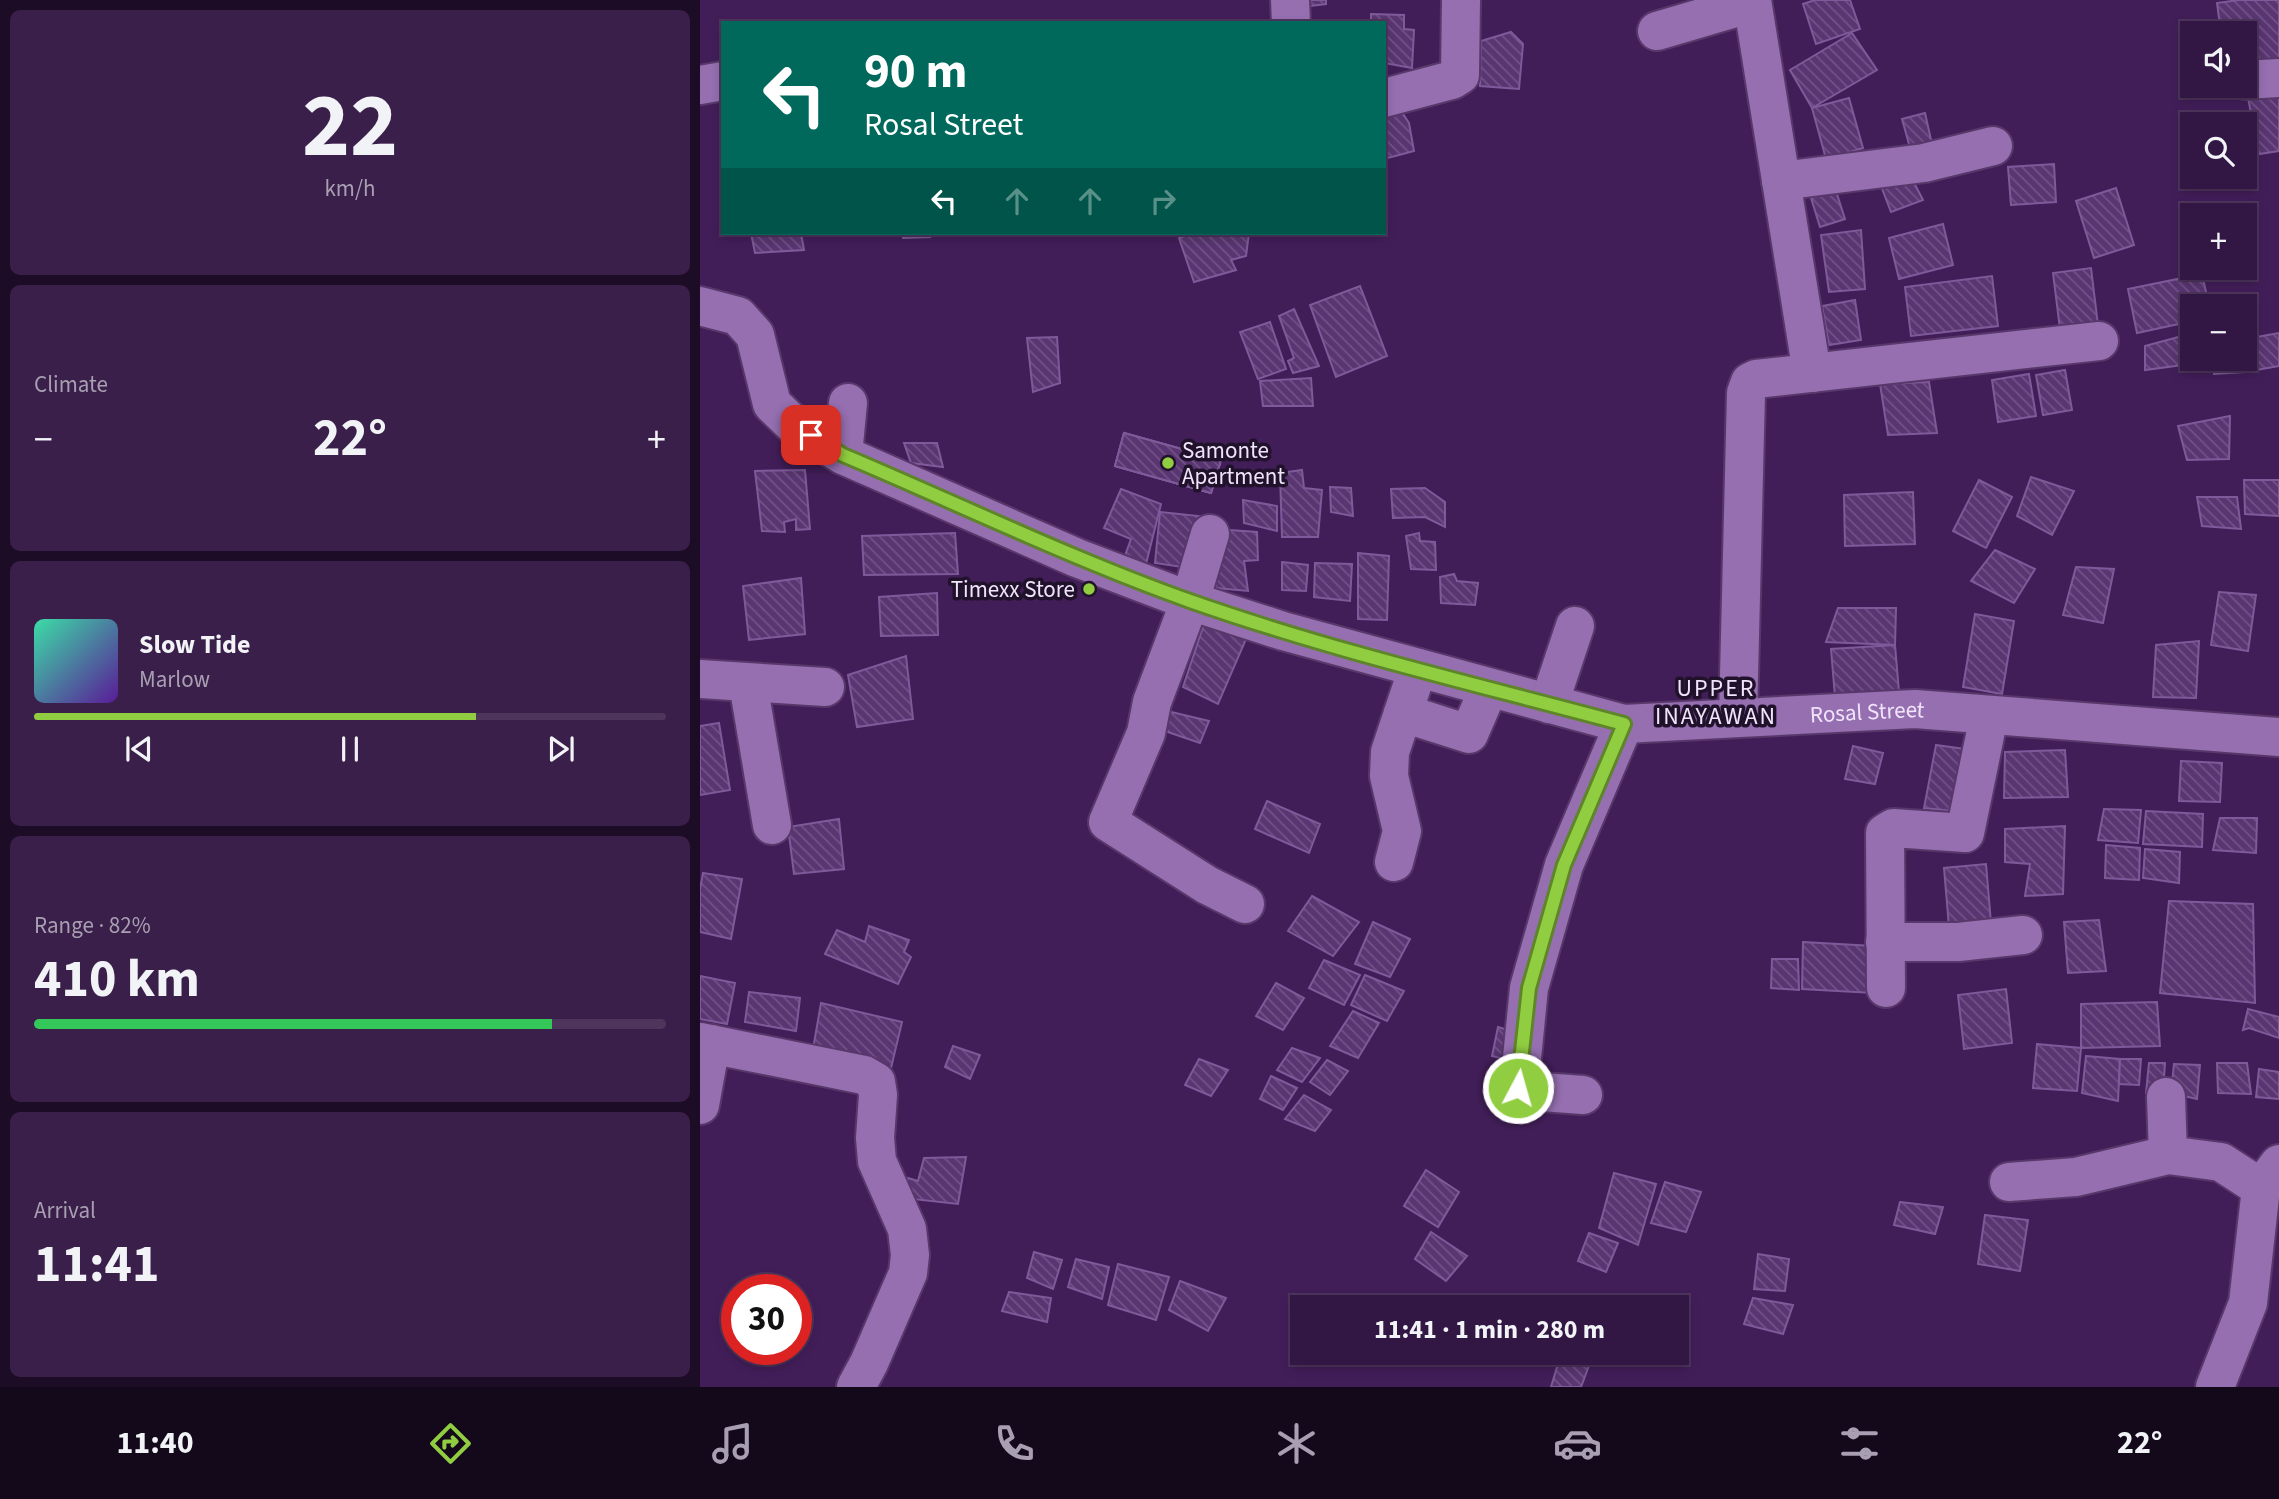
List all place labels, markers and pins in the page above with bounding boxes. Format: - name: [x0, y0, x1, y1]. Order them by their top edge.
- pin: [781, 405, 841, 465]
- place label: Samonte Apartment: [1182, 434, 1285, 493]
- marker: Samonte Apartment: [1160, 455, 1176, 471]
- place label: Timexx Store: [951, 573, 1075, 606]
- marker: Timexx Store: [1081, 581, 1097, 597]

